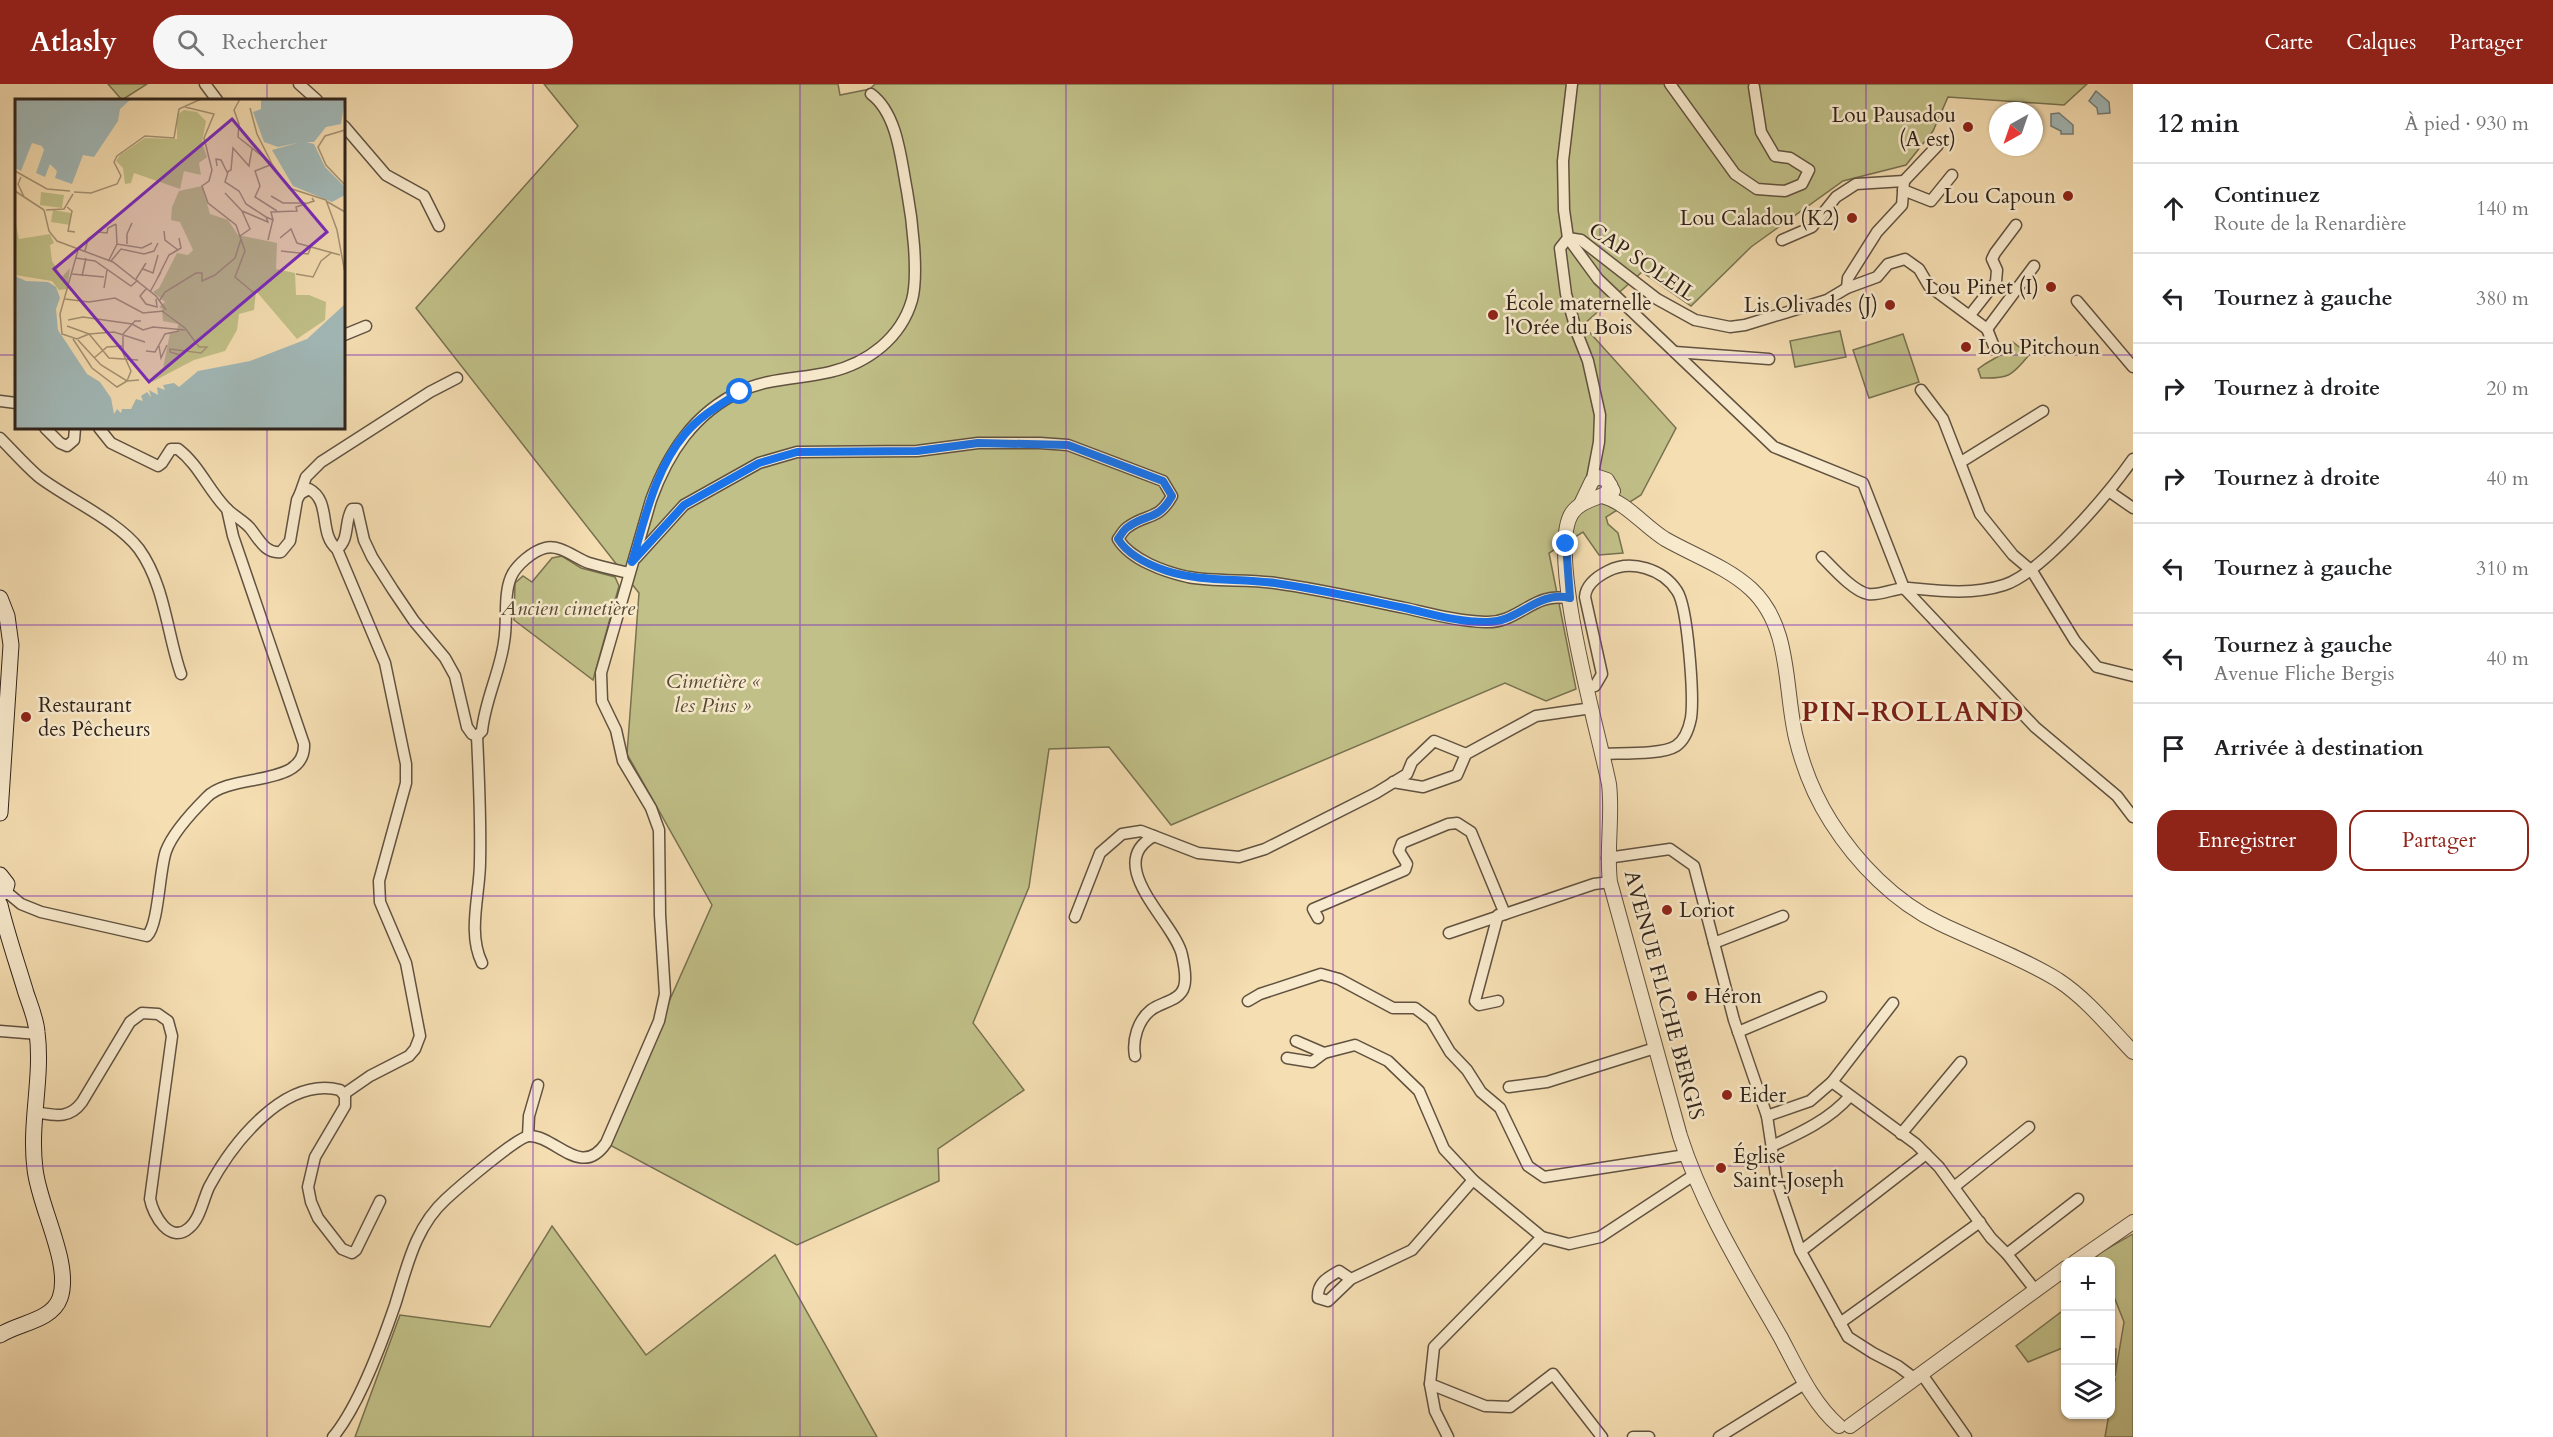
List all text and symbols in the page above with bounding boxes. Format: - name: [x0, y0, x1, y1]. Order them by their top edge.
- search box: [153, 15, 573, 69]
- text: Atlasly: [30, 23, 117, 61]
- icon: search: [174, 26, 207, 59]
- text: Rechercher: [222, 27, 327, 57]
- text: Carte: [2264, 28, 2313, 57]
- text: Calques: [2346, 28, 2416, 57]
- text: Partager: [2449, 28, 2523, 57]
- inset map: [15, 99, 345, 429]
- place label: Lou Pausadou (A est): [1832, 101, 1956, 154]
- north arrow: [1989, 102, 2043, 156]
- text: 12 min: [2157, 106, 2240, 141]
- text: À pied · 930 m: [2405, 110, 2529, 137]
- marker: Lou Pausadou (A est): [1961, 120, 1975, 134]
- text: Continuez: [2214, 180, 2320, 210]
- place label: Lou Capoun: [1944, 182, 2056, 211]
- marker: Lou Capoun: [2061, 189, 2075, 203]
- icon: ahead: [2157, 192, 2190, 225]
- text: 140 m: [2476, 195, 2529, 222]
- place label: Lou Caladou (K2): [1680, 204, 1840, 233]
- text: Route de la Renardière: [2214, 210, 2407, 237]
- marker: Lou Caladou (K2): [1845, 211, 1859, 225]
- street label: CAP SOLEIL: [1583, 216, 1701, 309]
- place label: Lou Pinet (I): [1925, 273, 2039, 302]
- marker: Lou Pinet (I): [2044, 280, 2058, 294]
- icon: left: [2157, 282, 2190, 315]
- text: Tournez à gauche: [2214, 283, 2393, 313]
- text: 380 m: [2476, 285, 2529, 312]
- place label: École maternelle l'Orée du Bois: [1505, 289, 1652, 342]
- place label: Lis Olivades (J): [1744, 291, 1878, 320]
- marker: Lis Olivades (J): [1883, 298, 1897, 312]
- marker: École maternelle l'Orée du Bois: [1486, 308, 1500, 322]
- place label: Lou Pitchoun: [1978, 333, 2100, 362]
- marker: Lou Pitchoun: [1959, 340, 1973, 354]
- icon: right: [2157, 372, 2190, 405]
- text: Tournez à droite: [2214, 373, 2380, 403]
- text: 20 m: [2486, 375, 2529, 402]
- route start: [726, 378, 752, 404]
- icon: right: [2157, 462, 2190, 495]
- text: Tournez à droite: [2214, 463, 2380, 493]
- text: 40 m: [2486, 465, 2529, 492]
- route end: [1552, 530, 1578, 556]
- icon: left: [2157, 552, 2190, 585]
- text: Tournez à gauche: [2214, 553, 2393, 583]
- text: 310 m: [2476, 555, 2529, 582]
- park label: Ancien cimetière: [500, 594, 636, 623]
- text: Tournez à gauche: [2214, 630, 2393, 660]
- icon: left: [2157, 642, 2190, 675]
- text: 40 m: [2486, 645, 2529, 672]
- text: Avenue Fliche Bergis: [2214, 660, 2394, 687]
- park label: Cimetière « les Pins »: [666, 667, 761, 720]
- place label: Restaurant des Pêcheurs: [38, 691, 150, 744]
- district label: PIN-ROLLAND: [1801, 694, 2025, 731]
- marker: Restaurant des Pêcheurs: [19, 710, 33, 724]
- icon: arrive: [2157, 732, 2190, 765]
- text: Arrivée à destination: [2214, 733, 2424, 763]
- button: Enregistrer: [2157, 810, 2337, 871]
- button: Partager: [2349, 810, 2529, 871]
- street label: AVENUE FLICHE BERGIS: [1617, 867, 1711, 1123]
- place label: Loriot: [1679, 896, 1735, 925]
- marker: Loriot: [1660, 903, 1674, 917]
- place label: Héron: [1704, 982, 1762, 1011]
- marker: Héron: [1685, 989, 1699, 1003]
- place label: Eider: [1739, 1081, 1787, 1110]
- marker: Eider: [1720, 1088, 1734, 1102]
- place label: Église Saint-Joseph: [1733, 1142, 1845, 1195]
- marker: Église Saint-Joseph: [1714, 1161, 1728, 1175]
- map controls: [2061, 1257, 2115, 1419]
- button: +: [2061, 1257, 2115, 1311]
- button: −: [2061, 1311, 2115, 1365]
- button: layers: [2061, 1365, 2115, 1419]

